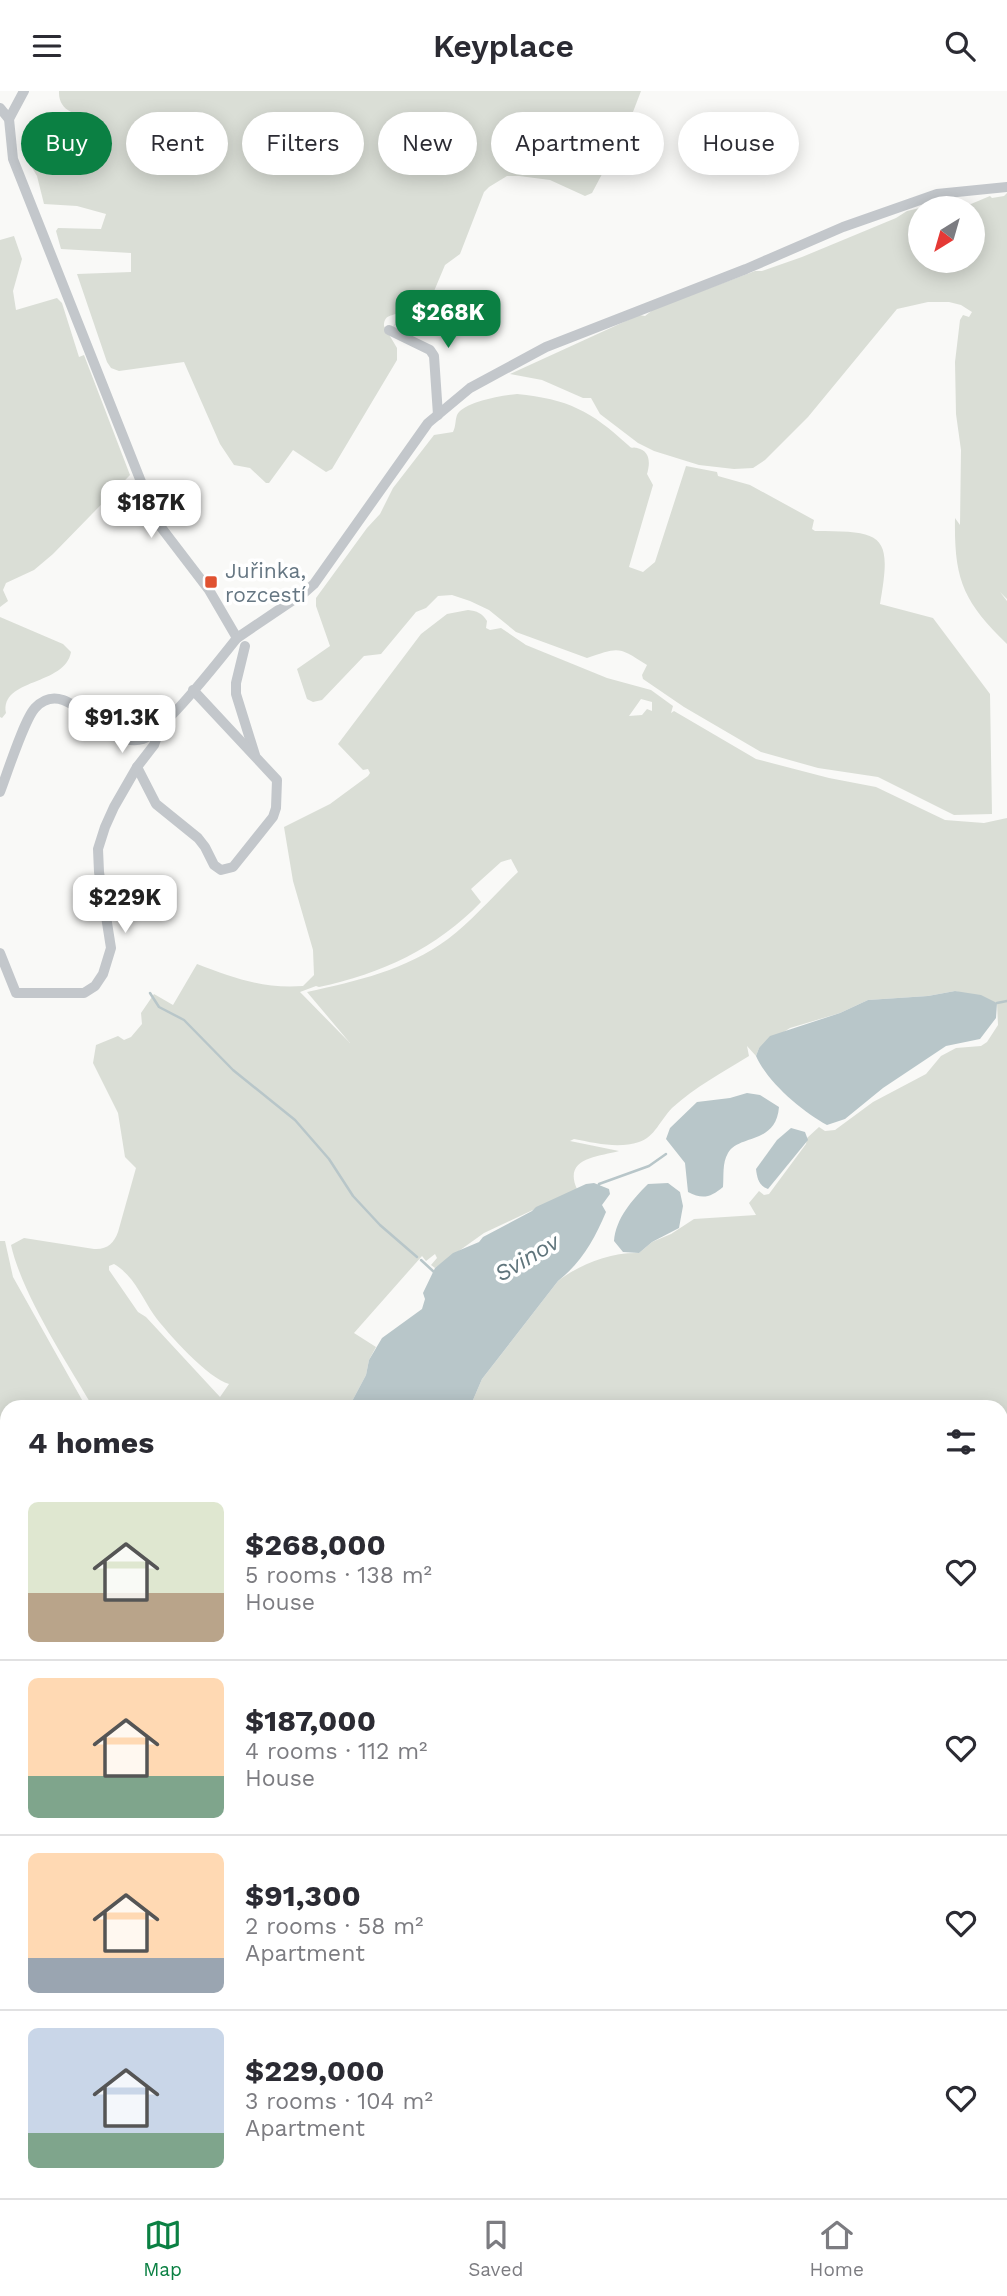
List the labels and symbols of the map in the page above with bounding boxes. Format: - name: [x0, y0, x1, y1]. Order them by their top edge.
- north arrow: [908, 196, 985, 273]
- pin: $268K: [399, 291, 497, 350]
- pin: $187K: [102, 481, 200, 540]
- place label: Juřinka, rozcestí: [225, 558, 306, 607]
- marker: Juřinka, rozcestí: [203, 574, 219, 590]
- pin: $91.3K: [65, 695, 179, 755]
- pin: $229K: [76, 875, 174, 935]
- water label: Svinov: [490, 1228, 565, 1288]

